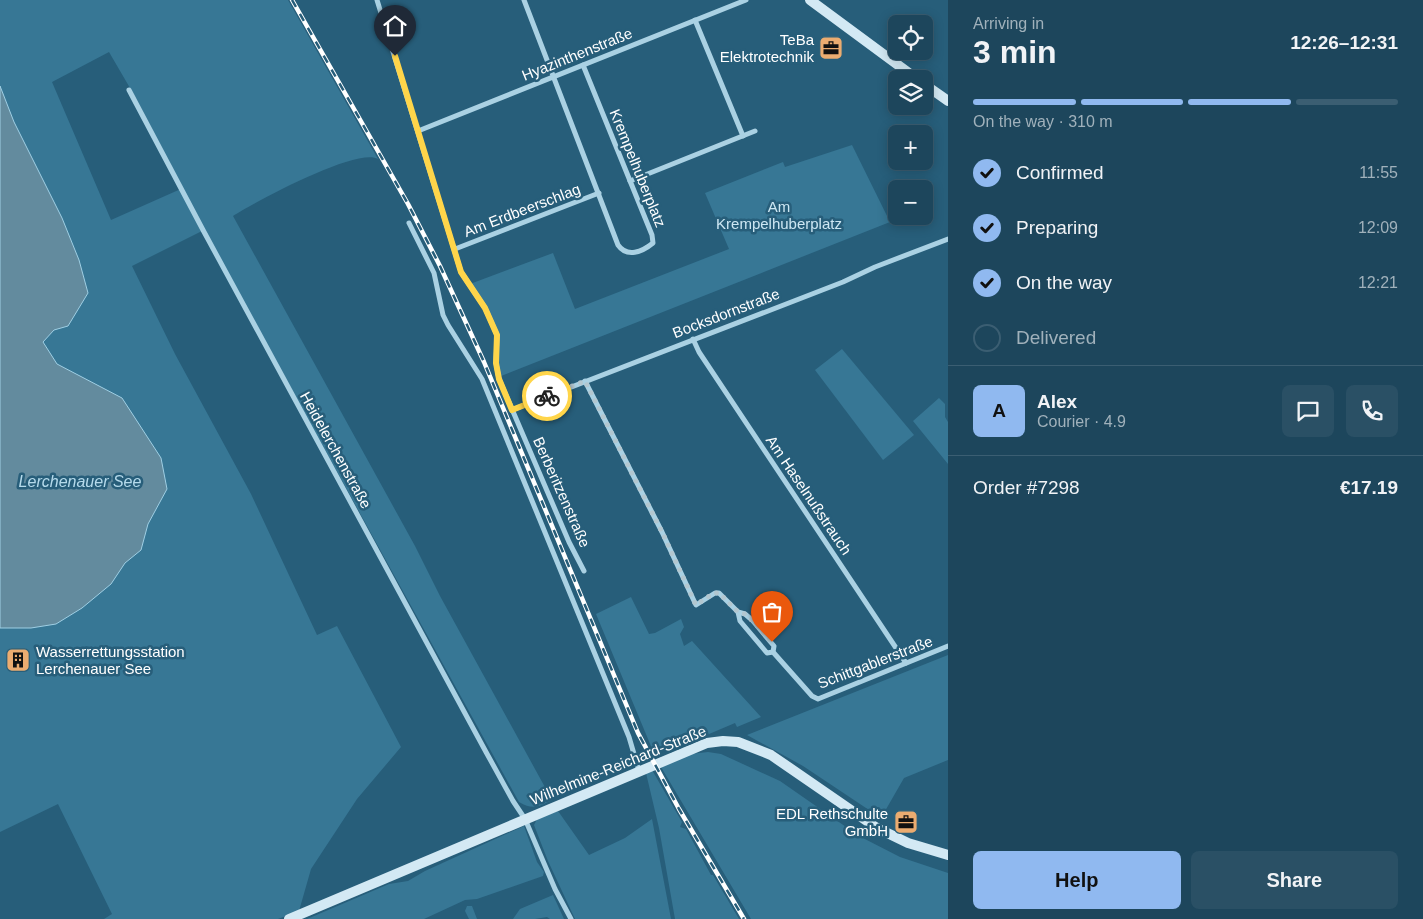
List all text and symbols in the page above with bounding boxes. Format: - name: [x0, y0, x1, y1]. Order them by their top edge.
- pin: [374, 5, 416, 56]
- icon: home: [381, 12, 409, 40]
- map controls: [888, 15, 933, 225]
- button: locate: [888, 15, 933, 60]
- text: Arriving in: [973, 15, 1044, 32]
- street label: Hyazinthenstraße: [519, 24, 635, 84]
- place label: TeBa Elektrotechnik: [720, 31, 815, 65]
- text: 12:26–12:31: [1290, 32, 1398, 53]
- text: 3 min: [973, 34, 1057, 70]
- office icon: TeBa Elektrotechnik: [818, 35, 844, 61]
- button: layers: [888, 70, 933, 115]
- street label: Krempelhuberplatz: [607, 106, 669, 230]
- text: On the way · 310 m: [973, 113, 1113, 130]
- button: +: [888, 125, 933, 170]
- icon: check: [973, 159, 1001, 187]
- text: Confirmed: [1016, 162, 1104, 183]
- text: 11:55: [1359, 164, 1398, 181]
- street label: Am Erdbeerschlag: [461, 180, 583, 240]
- button: −: [888, 180, 933, 225]
- park label: Am Krempelhuberplatz: [716, 198, 842, 232]
- icon: check: [973, 214, 1001, 242]
- text: Preparing: [1016, 217, 1098, 238]
- text: 12:09: [1358, 219, 1398, 236]
- icon: check: [973, 269, 1001, 297]
- text: On the way: [1016, 272, 1112, 293]
- text: 12:21: [1358, 274, 1398, 291]
- street label: Bocksdornstraße: [670, 285, 782, 341]
- text: Delivered: [1016, 327, 1096, 348]
- courier: [522, 371, 572, 421]
- icon: bike: [533, 382, 561, 410]
- button: chat: [1282, 385, 1334, 437]
- button: phone: [1346, 385, 1398, 437]
- street label: Heidelerchenstraße: [297, 389, 375, 511]
- text: Alex: [1037, 391, 1077, 412]
- text: A: [992, 400, 1006, 421]
- text: Courier · 4.9: [1037, 413, 1126, 430]
- street label: Am Haselnußstrauch: [763, 432, 855, 558]
- street label: Berberitzenstraße: [530, 434, 594, 550]
- water label: Lerchenauer See: [19, 473, 141, 490]
- text: Order #7298: [973, 477, 1080, 498]
- text: €17.19: [1340, 477, 1398, 498]
- pin: [751, 591, 793, 642]
- icon: bag: [758, 598, 786, 626]
- street label: Schittgablerstraße: [815, 632, 935, 692]
- place label: Wasserrettungsstation Lerchenauer See: [36, 643, 185, 677]
- building icon: Wasserrettungsstation Lerchenauer See: [5, 647, 31, 673]
- street label: Wilhelmine-Reichard-Straße: [527, 722, 709, 808]
- place label: EDL Rethschulte GmbH: [776, 805, 888, 839]
- office icon: EDL Rethschulte GmbH: [893, 809, 919, 835]
- button: Help: [973, 851, 1181, 909]
- button: Share: [1191, 851, 1398, 909]

